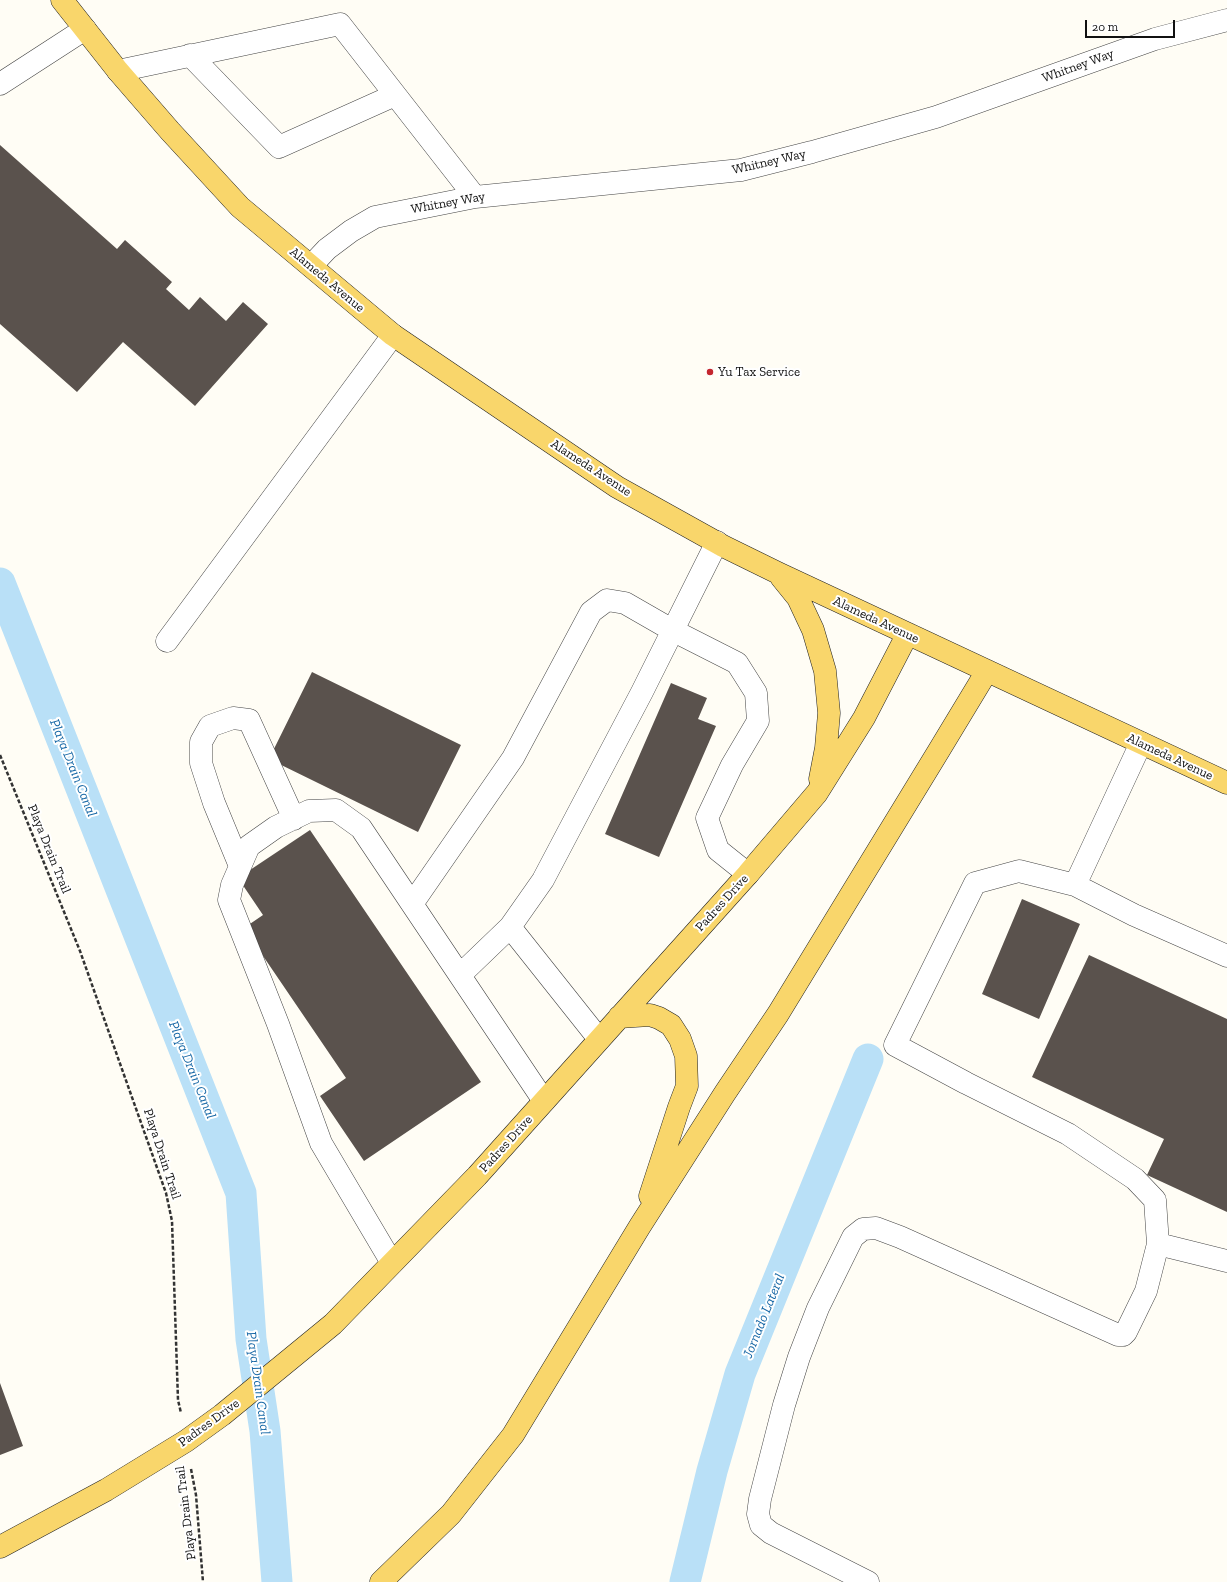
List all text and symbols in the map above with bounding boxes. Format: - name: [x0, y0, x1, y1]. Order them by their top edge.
- scale bar: [1087, 12, 1177, 38]
- text: 20 m: [1092, 20, 1118, 34]
- street label: Whitney Way: [1040, 46, 1116, 86]
- street label: Whitney Way: [731, 146, 807, 178]
- street label: Whitney Way: [410, 189, 486, 217]
- street label: Alameda Avenue: [286, 244, 368, 316]
- place label: Yu Tax Service: [718, 364, 800, 380]
- marker: Yu Tax Service: [705, 367, 715, 377]
- street label: Alameda Avenue: [548, 436, 634, 500]
- street label: Alameda Avenue: [831, 593, 921, 647]
- water label: Playa Drain Canal: [46, 717, 100, 819]
- street label: Alameda Avenue: [1125, 730, 1215, 784]
- street label: Playa Drain Trail: [24, 802, 74, 896]
- street label: Padres Drive: [692, 871, 752, 935]
- water label: Playa Drain Canal: [165, 1019, 219, 1121]
- street label: Playa Drain Trail: [140, 1107, 184, 1201]
- street label: Padres Drive: [476, 1112, 536, 1176]
- water label: Jornado Lateral: [739, 1271, 789, 1361]
- water label: Playa Drain Canal: [242, 1330, 274, 1436]
- street label: Padres Drive: [175, 1396, 243, 1450]
- street label: Playa Drain Trail: [173, 1465, 199, 1561]

